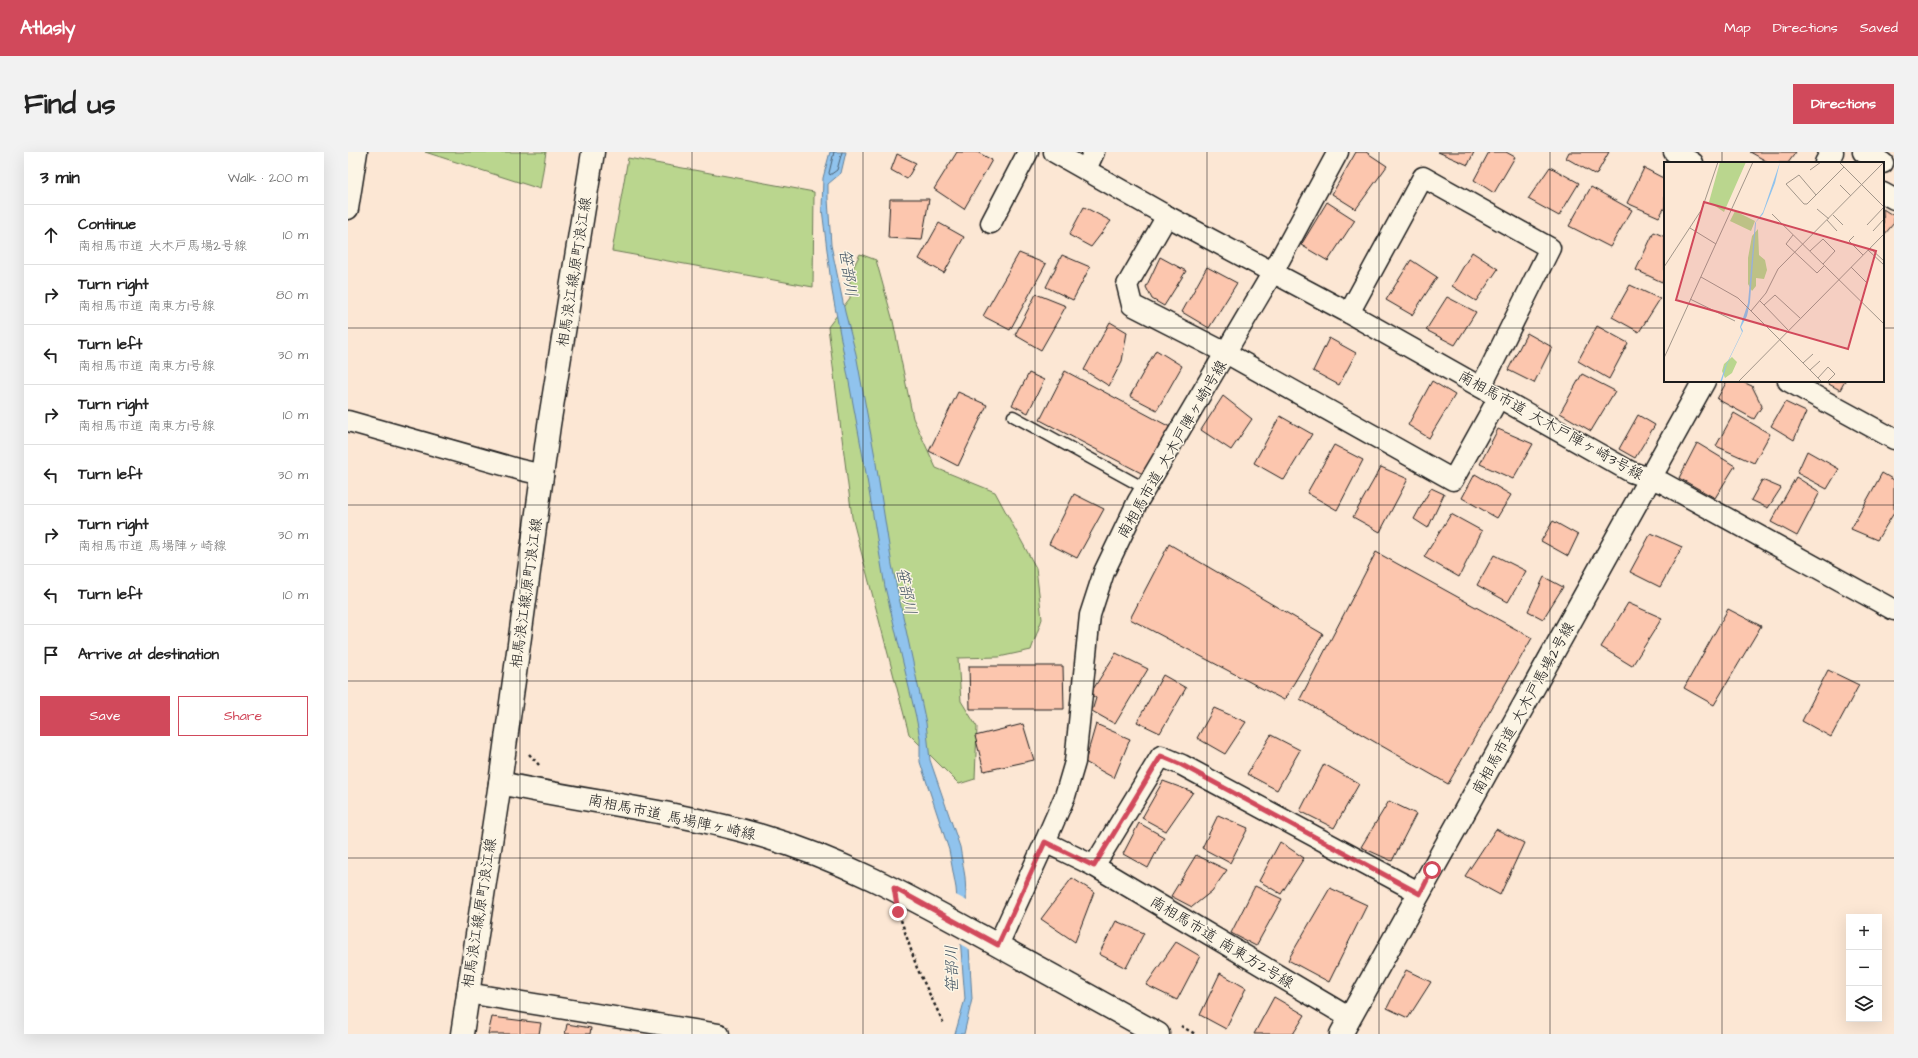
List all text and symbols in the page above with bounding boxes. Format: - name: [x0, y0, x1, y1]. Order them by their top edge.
- text: Atlasly: [20, 15, 75, 42]
- text: Map: [1724, 18, 1751, 38]
- text: Directions: [1773, 18, 1838, 38]
- text: Saved: [1860, 18, 1898, 38]
- button: Directions: [1793, 84, 1894, 124]
- text: Find us: [24, 85, 115, 124]
- inset map: [1664, 162, 1884, 382]
- text: 3 min: [40, 166, 80, 190]
- text: Walk · 200 m: [228, 169, 308, 187]
- street label: 相馬浪江線;原町浪江線: [552, 195, 597, 349]
- text: Continue: [78, 214, 136, 235]
- icon: ahead: [40, 224, 62, 246]
- text: 10 m: [283, 226, 308, 244]
- text: 南相馬市道 大木戸馬場2号線: [78, 237, 247, 255]
- water label: 笹部川: [834, 248, 862, 298]
- text: Turn right: [78, 274, 149, 295]
- icon: right: [40, 284, 62, 306]
- text: 80 m: [276, 286, 308, 304]
- text: 南相馬市道 南東方1号線: [78, 297, 215, 315]
- text: Turn left: [78, 334, 142, 355]
- icon: left: [40, 344, 62, 366]
- text: 30 m: [278, 346, 308, 364]
- street label: 南相馬市道 大木戸陣ヶ崎1号線: [1113, 356, 1232, 542]
- text: 南相馬市道 南東方1号線: [78, 357, 215, 375]
- street label: 南相馬市道 大木戸陣ヶ崎3号線: [1454, 366, 1647, 485]
- text: Turn right: [78, 394, 149, 415]
- icon: right: [40, 404, 62, 426]
- text: 10 m: [283, 406, 308, 424]
- text: 南相馬市道 南東方1号線: [78, 417, 215, 435]
- icon: left: [40, 464, 62, 486]
- text: Turn left: [78, 464, 142, 485]
- text: 30 m: [278, 466, 308, 484]
- text: Turn right: [78, 514, 149, 535]
- street label: 相馬浪江線;原町浪江線: [506, 516, 547, 670]
- icon: right: [40, 524, 62, 546]
- text: 30 m: [278, 526, 308, 544]
- text: 南相馬市道 馬場陣ヶ崎線: [78, 537, 226, 555]
- water label: 笹部川: [890, 565, 922, 617]
- icon: left: [40, 584, 62, 606]
- text: Turn left: [78, 584, 142, 605]
- text: 10 m: [283, 586, 308, 604]
- street label: 南相馬市道 大木戸馬場2号線: [1467, 618, 1580, 798]
- icon: arrive: [40, 644, 62, 666]
- text: Arrive at destination: [78, 644, 219, 665]
- button: Save: [40, 696, 170, 736]
- button: Share: [178, 696, 308, 736]
- street label: 南相馬市道 馬場陣ヶ崎線: [586, 789, 758, 846]
- street label: 相馬浪江線;原町浪江線: [457, 836, 502, 990]
- route start: [1423, 861, 1441, 879]
- street label: 南相馬市道 南東方2号線: [1146, 891, 1298, 994]
- route end: [889, 903, 907, 921]
- map controls: [1846, 914, 1882, 1022]
- button: +: [1846, 914, 1882, 950]
- water label: 笹部川: [941, 945, 963, 993]
- button: −: [1846, 950, 1882, 986]
- button: layers: [1846, 986, 1882, 1022]

